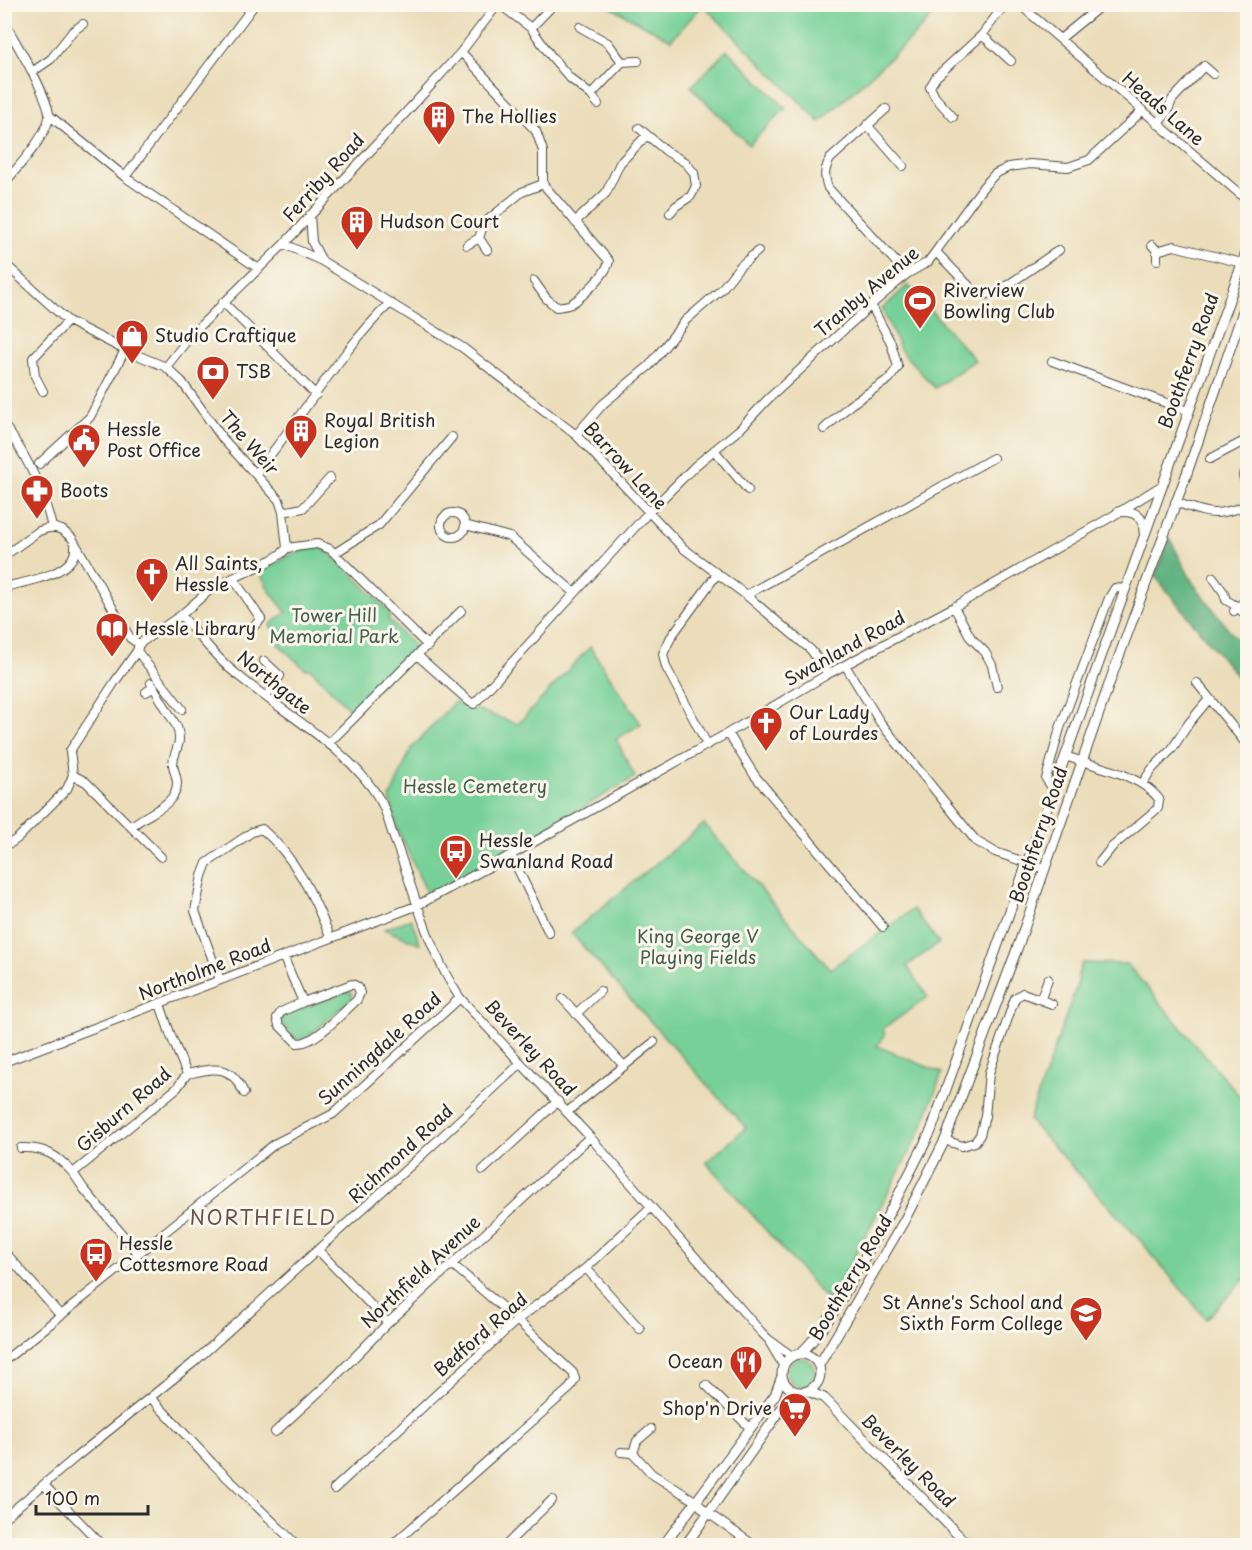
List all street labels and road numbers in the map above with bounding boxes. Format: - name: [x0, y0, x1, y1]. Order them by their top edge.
- street label: Heads Lane: [1117, 64, 1211, 151]
- street label: Ferriby Road: [276, 127, 370, 227]
- street label: Tranby Avenue: [808, 239, 924, 343]
- street label: Boothferry Road: [1151, 289, 1225, 432]
- street label: The Weir: [214, 404, 286, 481]
- street label: Barrow Lane: [578, 415, 674, 515]
- street label: Swanland Road: [779, 603, 910, 692]
- street label: Northgate: [232, 643, 318, 720]
- street label: Boothferry Road: [1002, 763, 1074, 906]
- street label: Northolme Road: [134, 931, 275, 1006]
- street label: Sunningdale Road: [311, 985, 447, 1111]
- street label: Beverley Road: [479, 993, 583, 1101]
- street label: Gisburn Road: [70, 1060, 176, 1158]
- street label: Richmond Road: [342, 1097, 458, 1209]
- street label: Northfield Avenue: [354, 1208, 486, 1334]
- street label: Boothferry Road: [801, 1209, 898, 1345]
- street label: Bedford Road: [427, 1285, 533, 1382]
- street label: Beverley Road: [856, 1407, 962, 1513]

